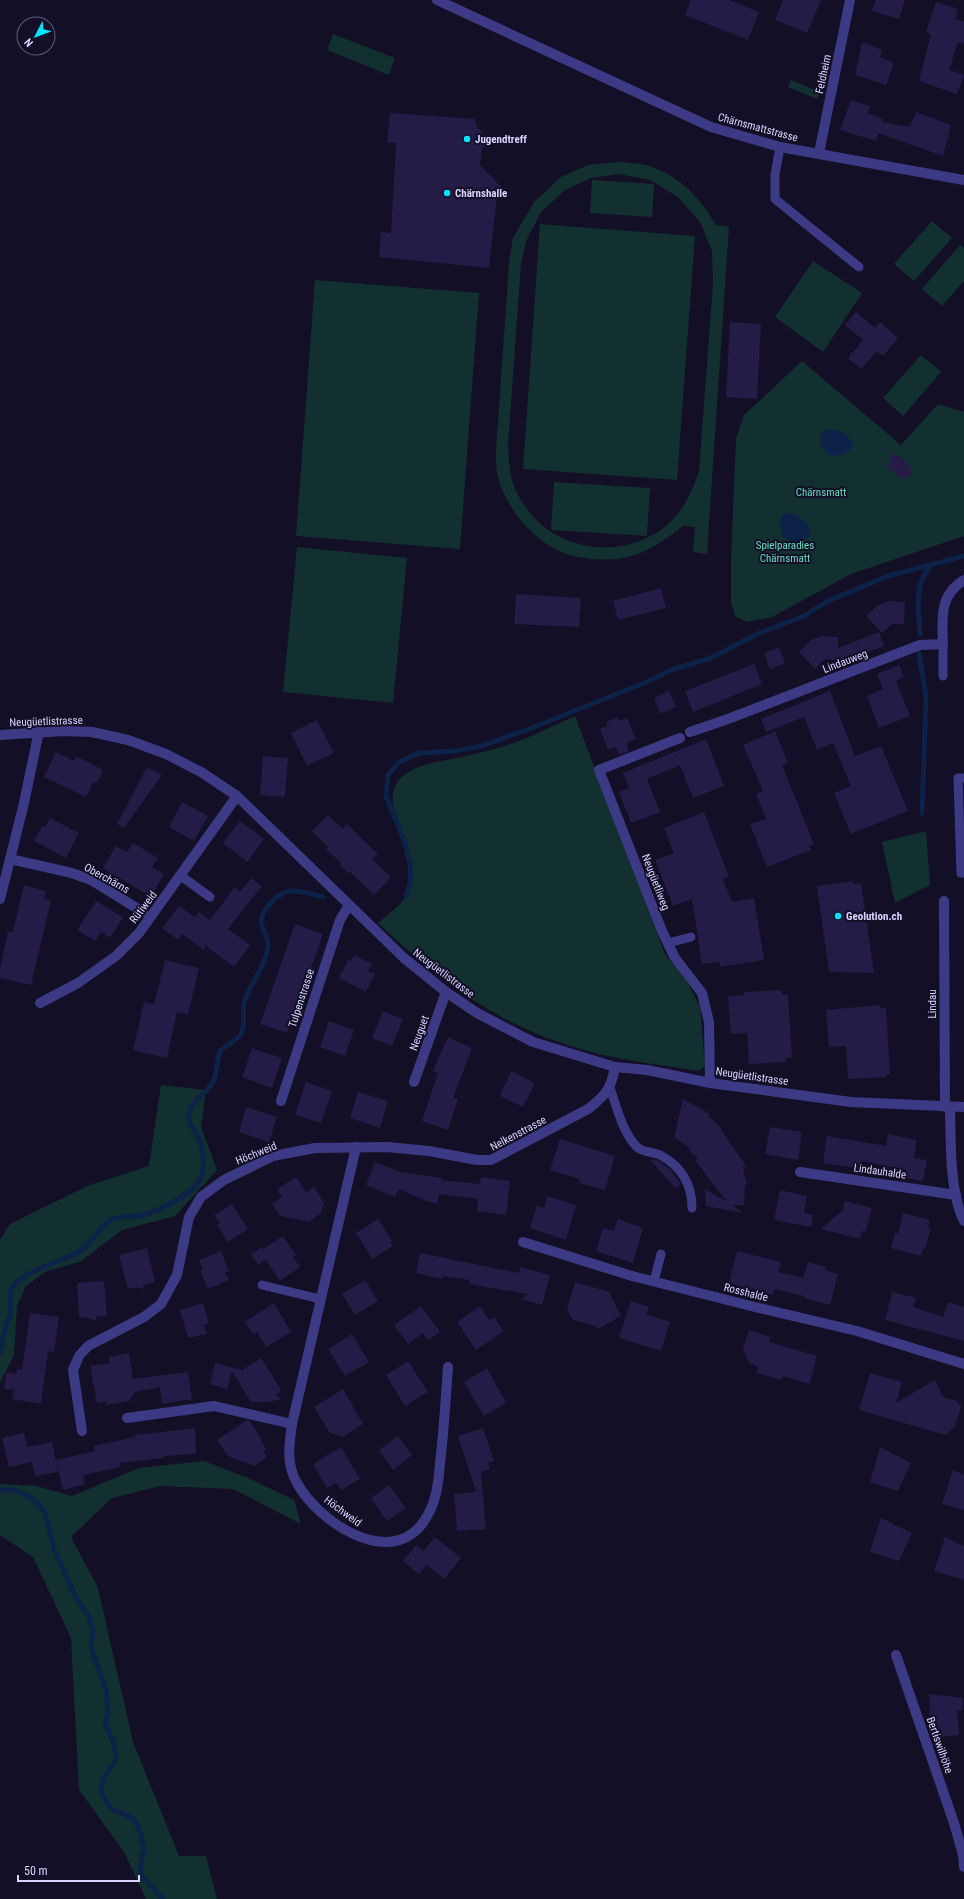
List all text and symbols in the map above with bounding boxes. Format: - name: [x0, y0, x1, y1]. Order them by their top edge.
- north arrow: [16, 16, 56, 56]
- text: N: [22, 35, 36, 49]
- street label: Feldheim: [813, 53, 834, 95]
- street label: Chärnsmattstrasse: [716, 111, 799, 144]
- place label: Jugendtreff: [475, 133, 527, 146]
- marker: Jugendtreff: [462, 134, 472, 144]
- place label: Chärnshalle: [455, 187, 507, 200]
- marker: Chärnshalle: [442, 188, 452, 198]
- park label: Chärnsmatt: [796, 486, 846, 499]
- park label: Spielparadies Chärnsmatt: [756, 539, 814, 565]
- street label: Lindauweg: [821, 647, 869, 676]
- street label: Neugüetlistrasse: [9, 714, 83, 729]
- street label: Neugüetliweg: [639, 852, 672, 912]
- street label: Oberchärns: [82, 861, 132, 896]
- street label: Rütiweid: [127, 889, 160, 926]
- place label: Geolution.ch: [846, 910, 902, 923]
- marker: Geolution.ch: [833, 911, 843, 921]
- street label: Neugüetlistrasse: [410, 946, 477, 1001]
- street label: Tulpenstrasse: [286, 967, 317, 1029]
- street label: Lindau: [926, 989, 939, 1019]
- street label: Neuguet: [407, 1014, 432, 1053]
- street label: Neugüetlistrasse: [715, 1065, 789, 1088]
- street label: Nelkenstrasse: [488, 1113, 549, 1154]
- street label: Höchweid: [234, 1139, 279, 1168]
- street label: Lindauhalde: [853, 1161, 907, 1182]
- street label: Rosshalde: [722, 1281, 769, 1304]
- street label: Höchweid: [321, 1493, 364, 1529]
- street label: Bertiswilhöhe: [924, 1715, 955, 1775]
- scale bar: [18, 1857, 139, 1883]
- text: 50 m: [24, 1864, 48, 1878]

